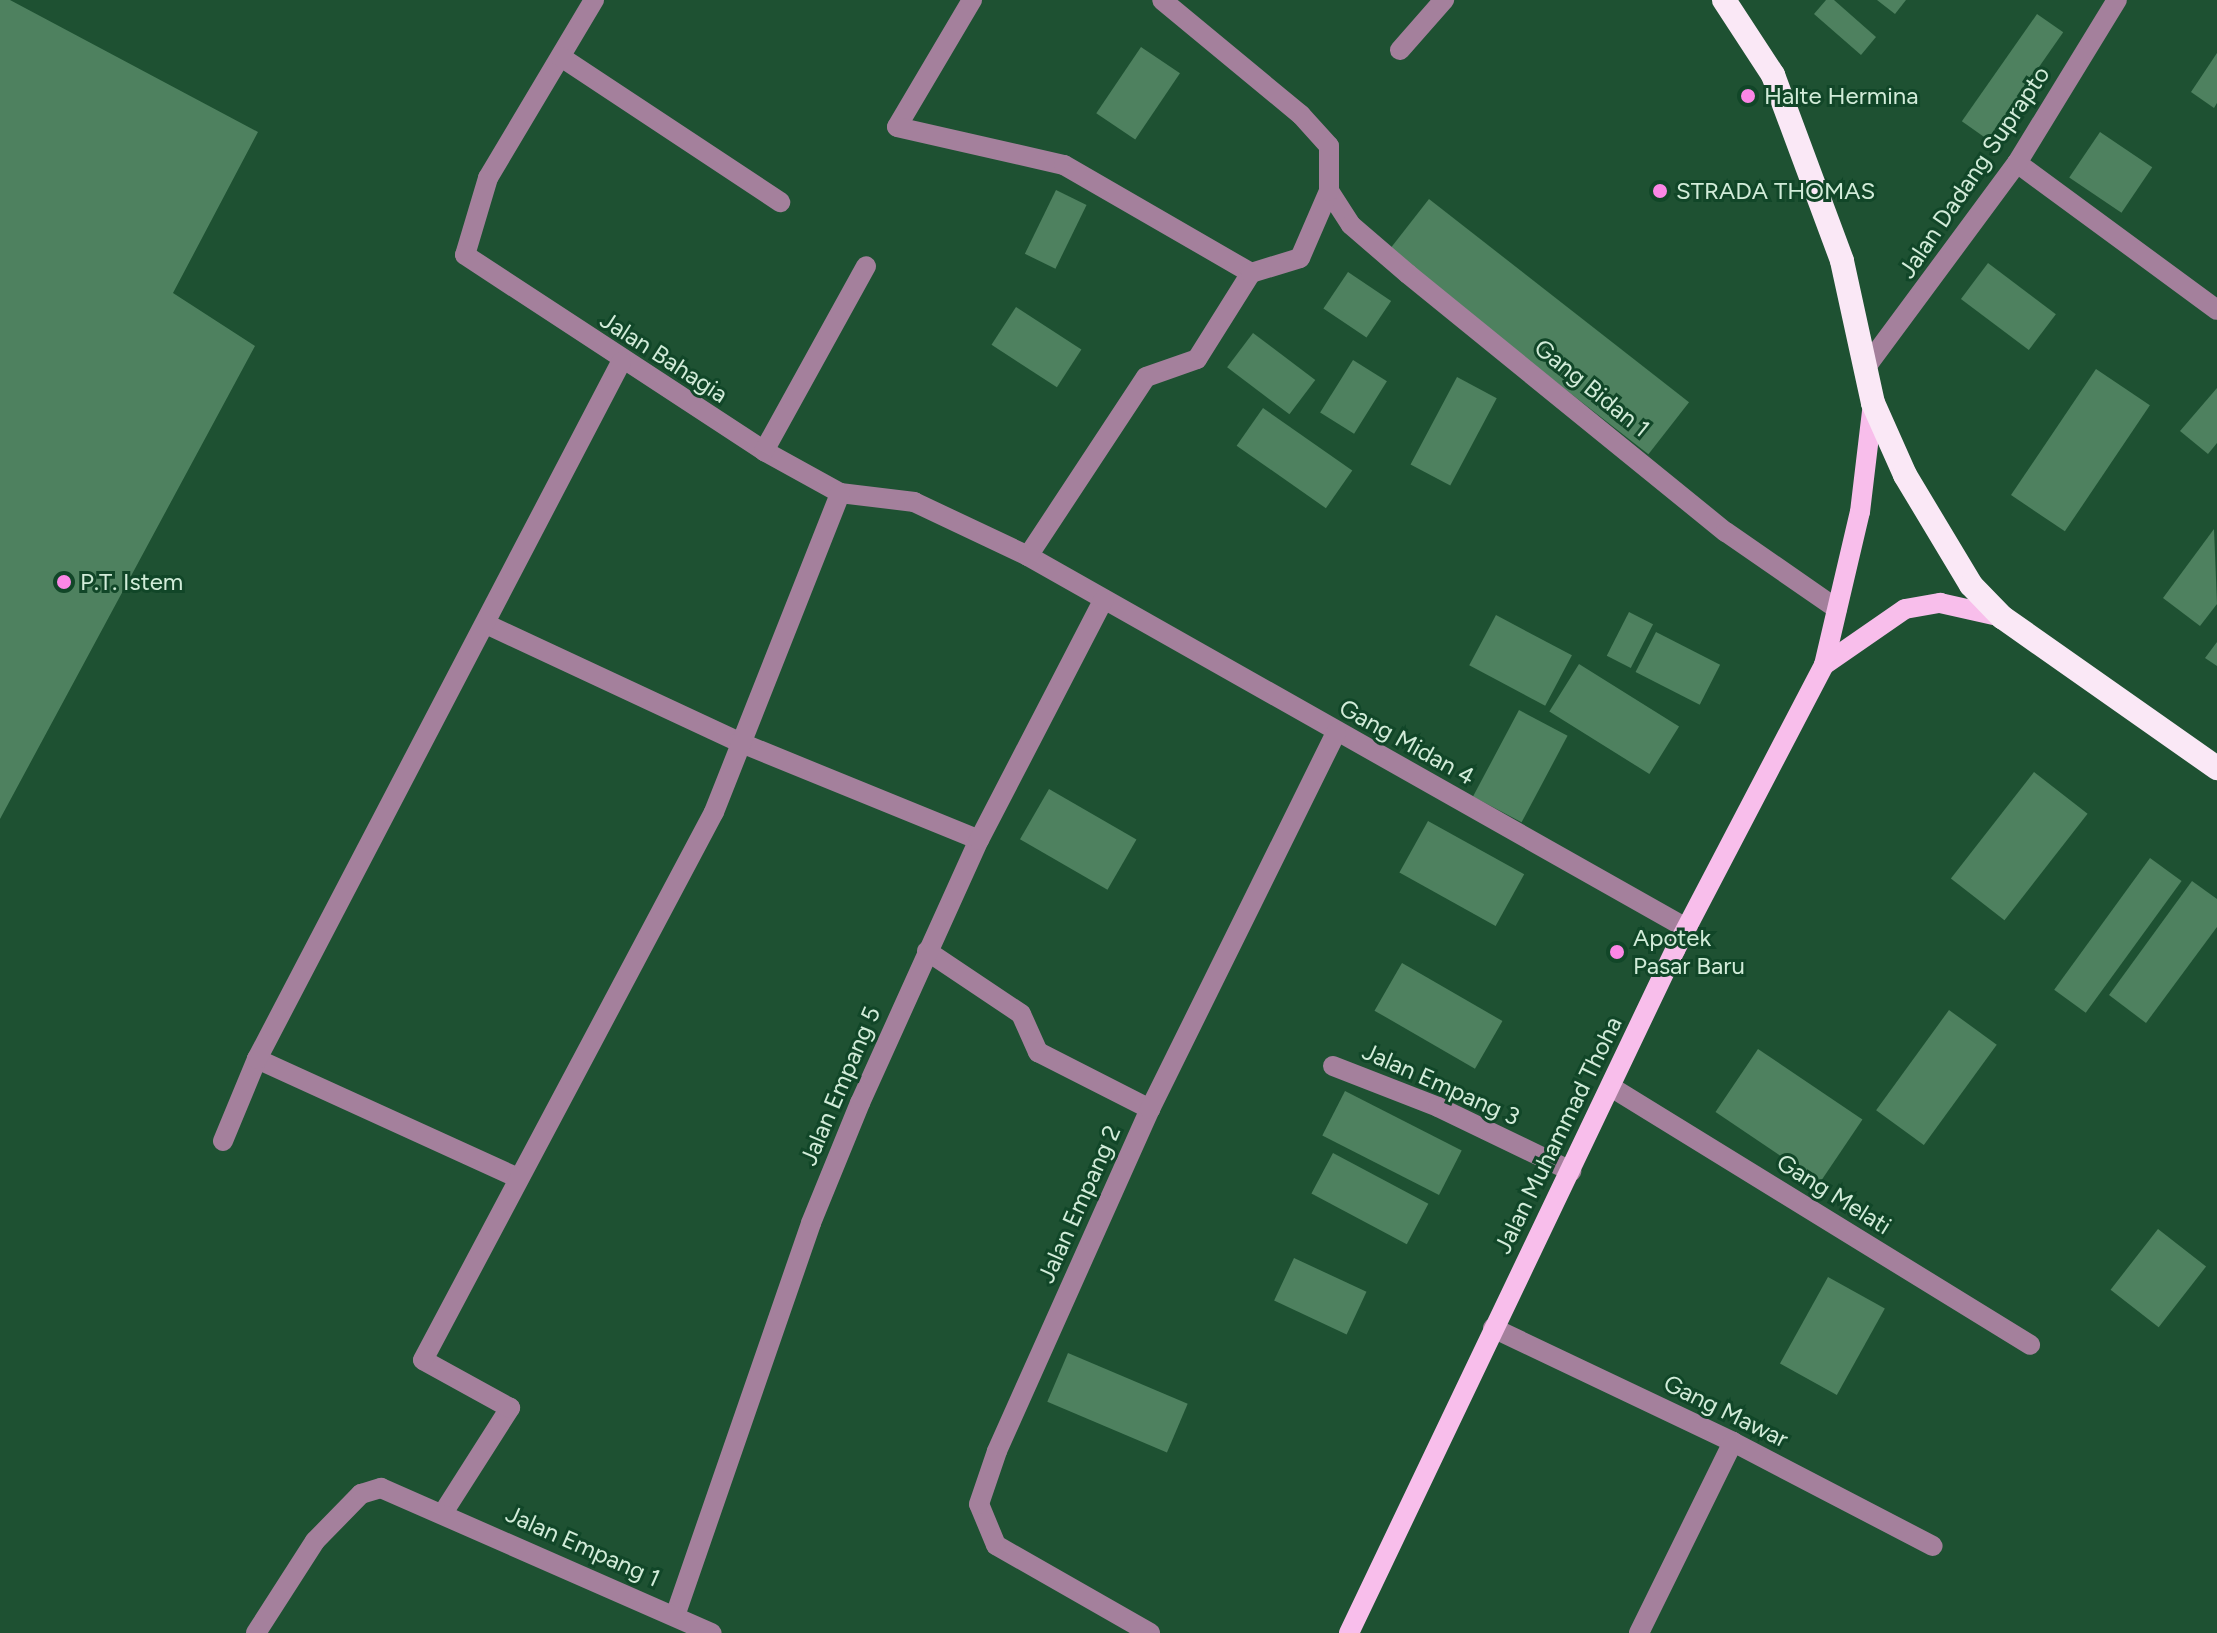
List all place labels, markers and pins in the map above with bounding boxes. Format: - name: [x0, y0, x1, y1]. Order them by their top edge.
- place label: Halte Hermina: [1764, 82, 1918, 110]
- marker: Halte Hermina: [1739, 87, 1757, 105]
- place label: STRADA THOMAS: [1676, 177, 1875, 205]
- marker: STRADA THOMAS: [1651, 182, 1669, 200]
- place label: P.T. Istem: [80, 568, 183, 596]
- marker: P.T. Istem: [55, 573, 73, 591]
- place label: Apotek Pasar Baru: [1633, 924, 1745, 980]
- marker: Apotek Pasar Baru: [1608, 943, 1626, 961]

